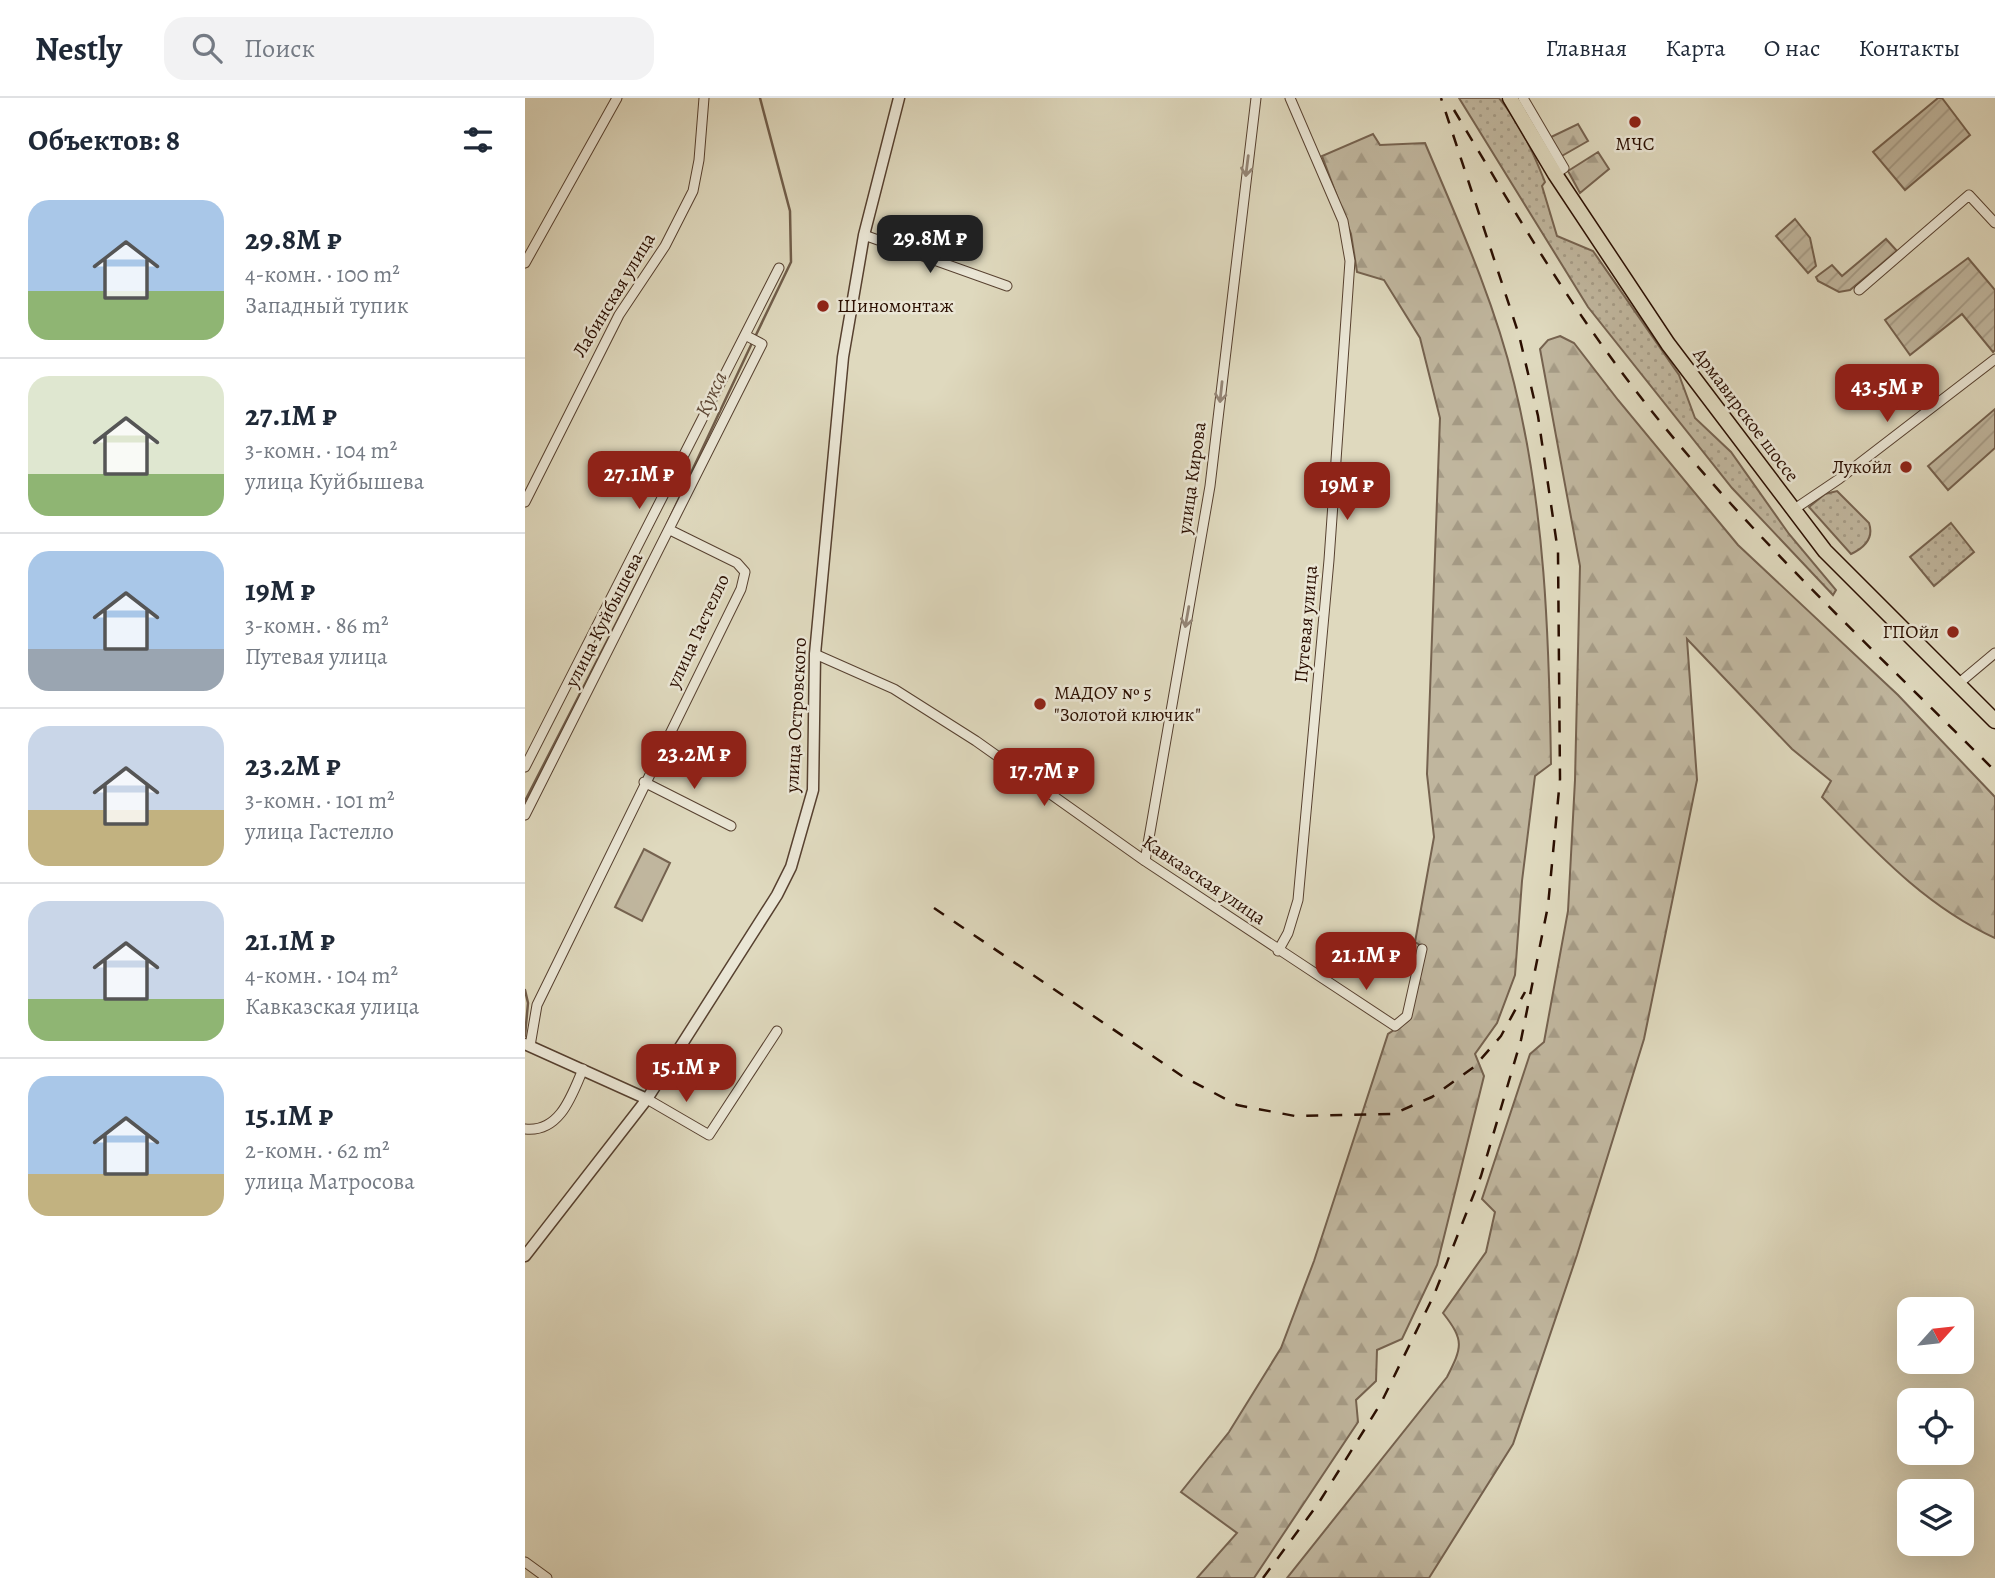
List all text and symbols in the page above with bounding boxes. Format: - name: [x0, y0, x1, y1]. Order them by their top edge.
- search box: [164, 17, 654, 80]
- text: Nestly: [35, 26, 122, 71]
- icon: search: [188, 29, 226, 67]
- text: Поиск: [244, 31, 315, 66]
- text: Главная: [1546, 32, 1627, 64]
- text: Карта: [1665, 32, 1726, 64]
- text: О нас: [1764, 32, 1820, 64]
- text: Контакты: [1858, 32, 1960, 64]
- marker: МЧС: [1627, 114, 1643, 130]
- text: Объектов: 8: [28, 120, 180, 160]
- icon: filters: [459, 121, 497, 159]
- place label: МЧС: [1615, 131, 1655, 157]
- one-way arrow: [1241, 154, 1254, 177]
- pin: 29.8M ₽: [865, 216, 995, 275]
- text: 29.8M ₽: [245, 219, 342, 259]
- text: 29.8M ₽: [893, 222, 967, 253]
- icon: home: [84, 228, 168, 312]
- street label: Лабинская улица: [567, 228, 662, 362]
- text: 4-комн. · 100 m²: [245, 259, 400, 290]
- text: Западный тупик: [245, 290, 409, 321]
- place label: Шиномонтаж: [837, 293, 954, 319]
- marker: Шиномонтаж: [815, 298, 831, 314]
- street label: Армавирское шоссе: [1686, 342, 1805, 487]
- pin: 43.5M ₽: [1822, 364, 1952, 424]
- water label: Кукса: [688, 367, 734, 421]
- text: 43.5M ₽: [1851, 371, 1923, 402]
- one-way arrow: [1214, 380, 1227, 402]
- text: 27.1M ₽: [245, 395, 337, 435]
- icon: home: [84, 404, 168, 488]
- street label: улица Кирова: [1171, 420, 1213, 537]
- text: 3-комн. · 104 m²: [245, 435, 397, 466]
- pin: 27.1M ₽: [574, 452, 704, 511]
- place label: Лукойл: [1832, 454, 1892, 480]
- text: 27.1M ₽: [604, 458, 674, 489]
- marker: Лукойл: [1898, 459, 1914, 475]
- pin: 19M ₽: [1298, 462, 1396, 522]
- text: улица Куйбышева: [245, 466, 424, 497]
- text: 19M ₽: [1320, 469, 1374, 500]
- street label: улица Куйбышева: [558, 548, 649, 693]
- street label: Путевая улица: [1288, 564, 1324, 684]
- text: 19M ₽: [245, 570, 315, 610]
- street label: улица Гастелло: [660, 570, 736, 693]
- icon: home: [84, 579, 168, 663]
- one-way arrow: [1180, 605, 1193, 627]
- text: 3-комн. · 86 m²: [245, 610, 388, 641]
- place label: ГПОйл: [1882, 619, 1939, 645]
- marker: ГПОйл: [1945, 624, 1961, 640]
- street label: улица Островского: [779, 637, 813, 794]
- text: Путевая улица: [245, 641, 388, 672]
- place label: МАДОУ № 5 "Золотой ключик": [1054, 680, 1201, 728]
- marker: МАДОУ № 5 "Золотой ключик": [1032, 696, 1048, 712]
- pin: 23.2M ₽: [629, 732, 759, 791]
- text: 23.2M ₽: [657, 738, 731, 769]
- text: 23.2M ₽: [245, 745, 341, 785]
- pin: 17.7M ₽: [979, 748, 1109, 808]
- icon: home: [84, 754, 168, 838]
- text: 17.7M ₽: [1009, 755, 1079, 786]
- text: 3-комн. · 101 m²: [245, 785, 395, 816]
- text: улица Гастелло: [245, 816, 394, 847]
- street label: Кавказская улица: [1137, 829, 1271, 931]
- text: 21.1M ₽: [245, 920, 335, 960]
- icon: home: [84, 929, 168, 1013]
- pin: 21.1M ₽: [1301, 932, 1431, 992]
- text: 21.1M ₽: [1332, 939, 1400, 970]
- text: 4-комн. · 104 m²: [245, 960, 398, 991]
- text: Кавказская улица: [245, 991, 419, 1022]
- pin: 15.1M ₽: [621, 1044, 751, 1104]
- text: 15.1M ₽: [652, 1051, 720, 1082]
- text: 15.1M ₽: [245, 1095, 333, 1135]
- icon: home: [84, 1104, 168, 1188]
- text: 2-комн. · 62 m²: [245, 1135, 390, 1166]
- text: улица Матросова: [245, 1166, 415, 1197]
- north arrow: [1897, 1297, 1974, 1374]
- map controls: [1897, 1297, 1974, 1556]
- button: locate: [1897, 1388, 1974, 1465]
- button: layers: [1897, 1479, 1974, 1556]

